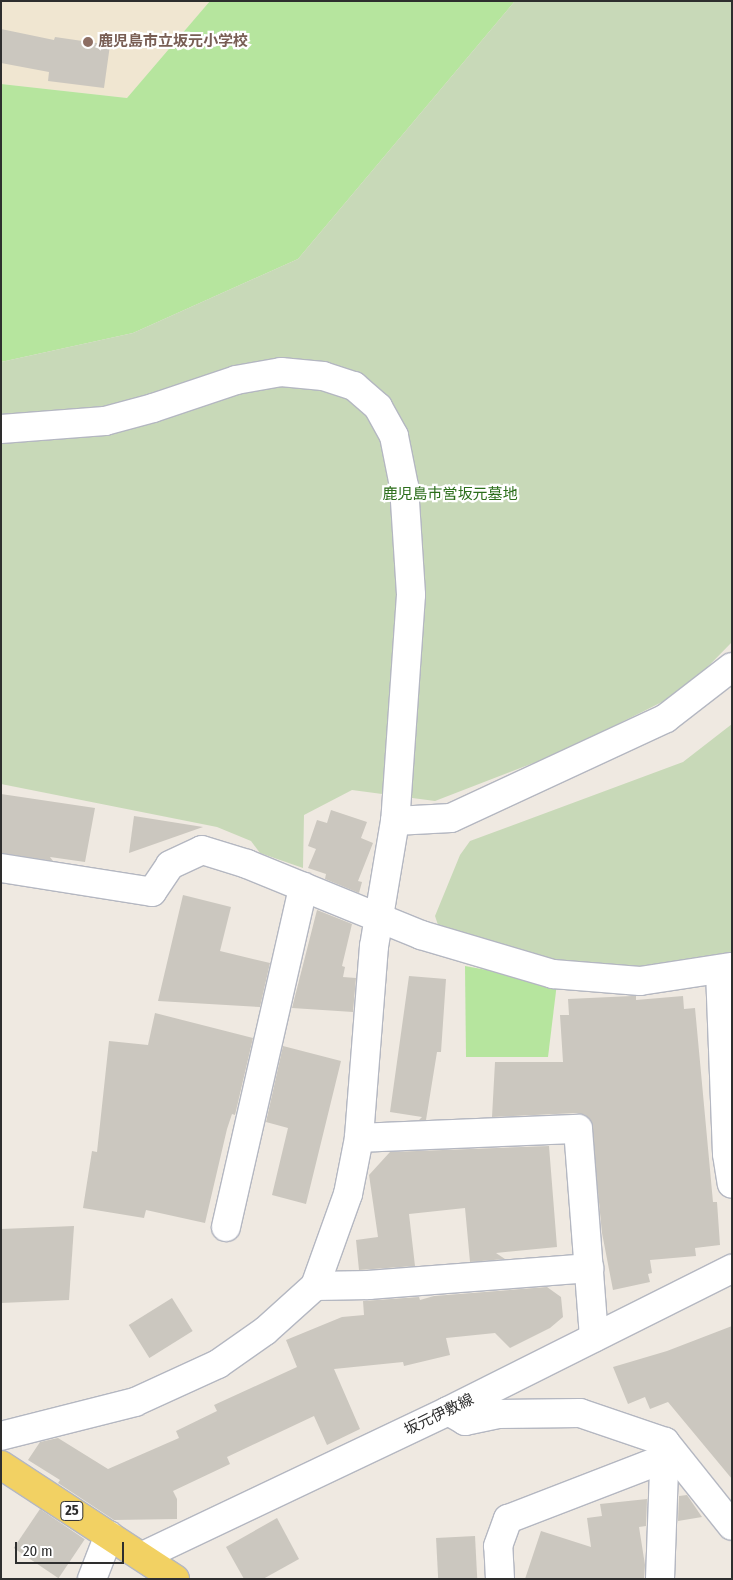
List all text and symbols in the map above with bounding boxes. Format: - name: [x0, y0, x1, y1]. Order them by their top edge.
- place label: 鹿児島市立坂元小学校: [98, 33, 248, 51]
- marker: 鹿児島市立坂元小学校: [82, 36, 94, 48]
- park label: 鹿児島市営坂元墓地: [383, 486, 517, 504]
- street label: 坂元伊敷線: [401, 1390, 477, 1440]
- road number: 25: [60, 1500, 84, 1522]
- scale bar: [18, 1532, 126, 1564]
- text: 20 m: [23, 1542, 53, 1560]

